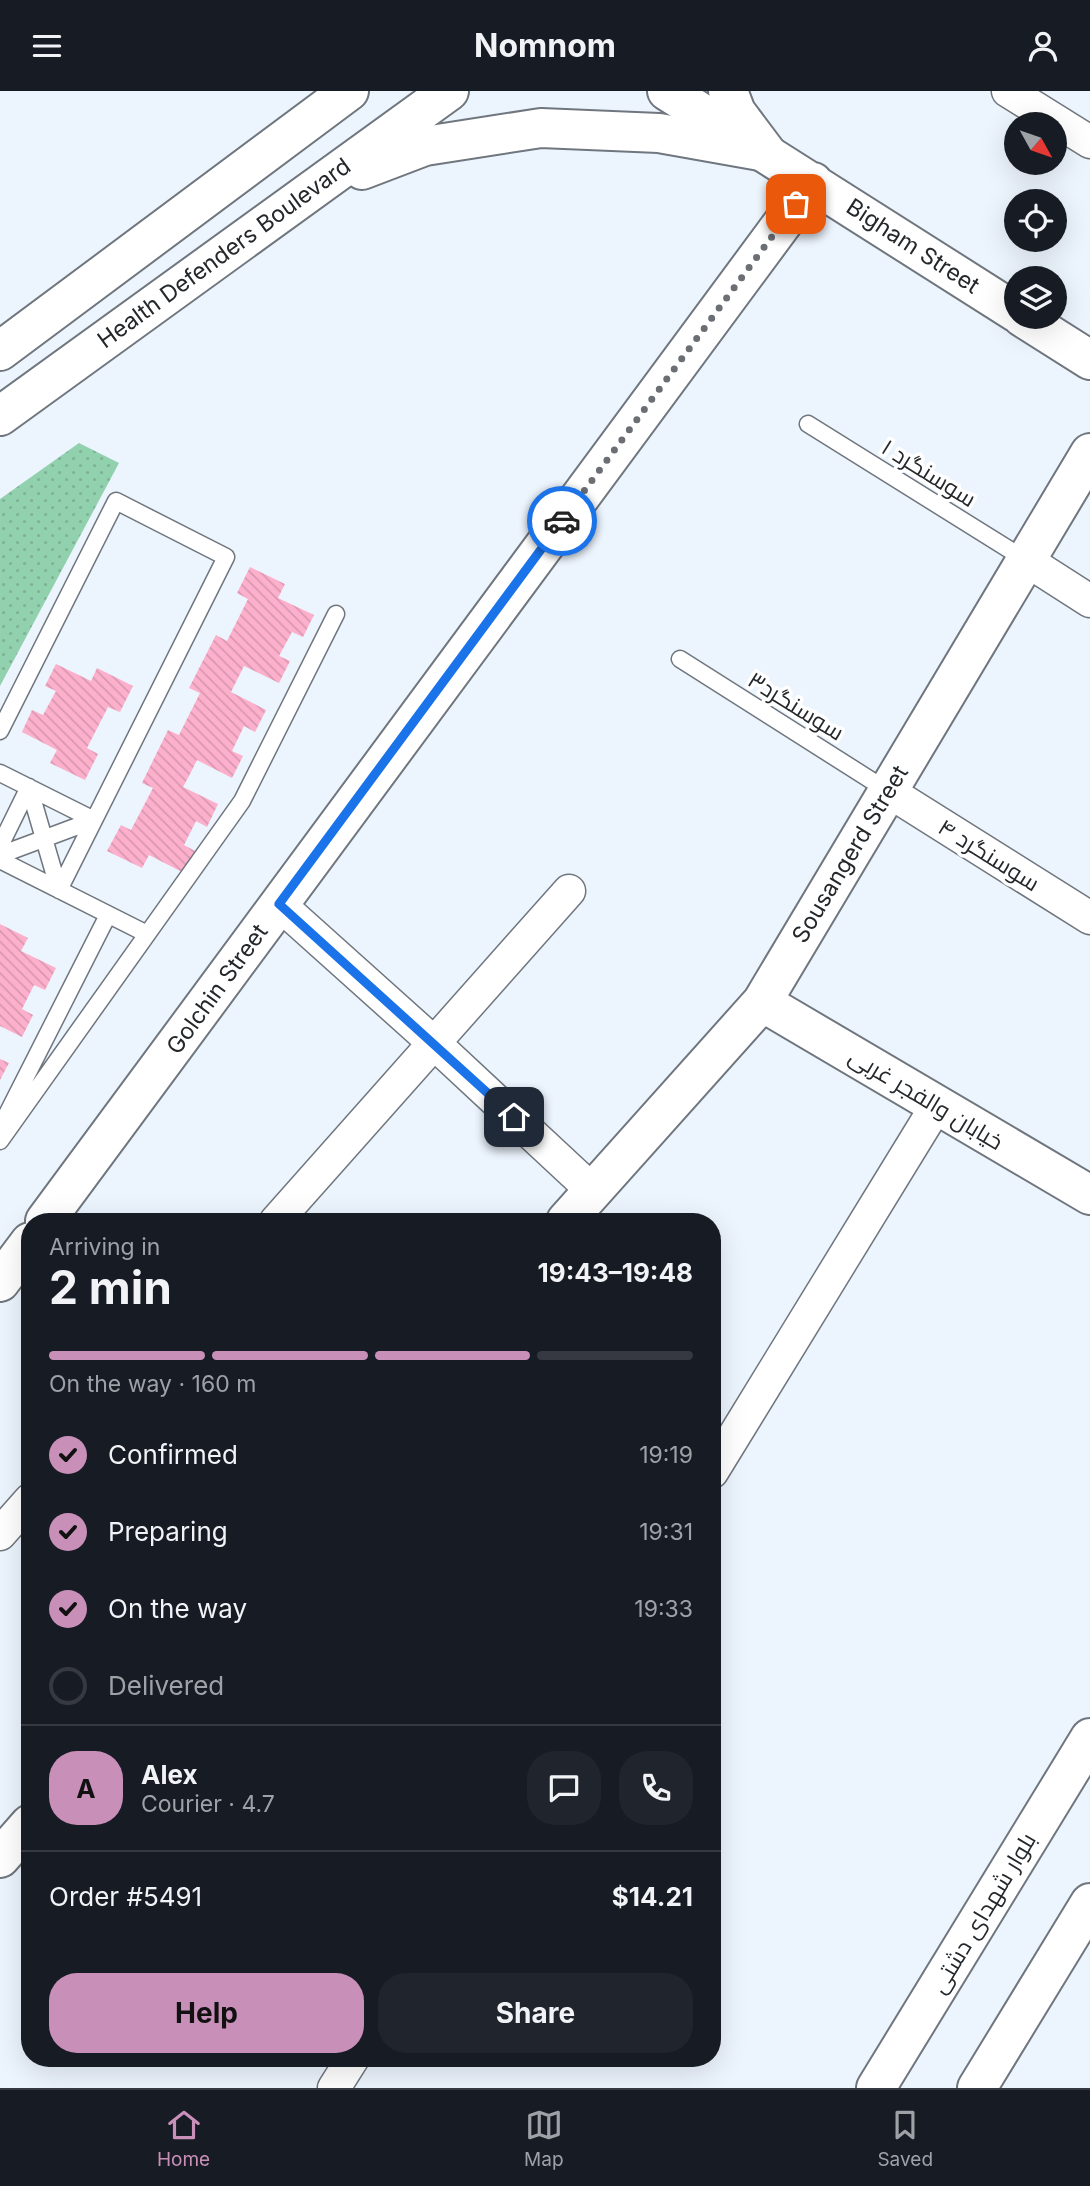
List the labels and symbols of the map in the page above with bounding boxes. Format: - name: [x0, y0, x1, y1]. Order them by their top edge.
- north arrow: [1004, 112, 1068, 175]
- street label: Health Defenders Boulevard: [92, 152, 356, 354]
- pin: [766, 174, 826, 234]
- street label: Bigham Street: [841, 193, 985, 300]
- street label: سوسنگرد ۱: [877, 433, 981, 513]
- courier: [527, 486, 597, 556]
- street label: سوسنگرد۳: [743, 666, 849, 746]
- street label: Sousangerd Street: [786, 760, 914, 948]
- street label: سوسنگرد ۴: [933, 813, 1045, 897]
- street label: Golchin Street: [160, 918, 274, 1059]
- street label: خیابان والفجر غربی: [844, 1042, 1008, 1156]
- pin: [484, 1087, 544, 1147]
- street label: بلوار شهدای دشتی: [924, 1828, 1042, 1998]

